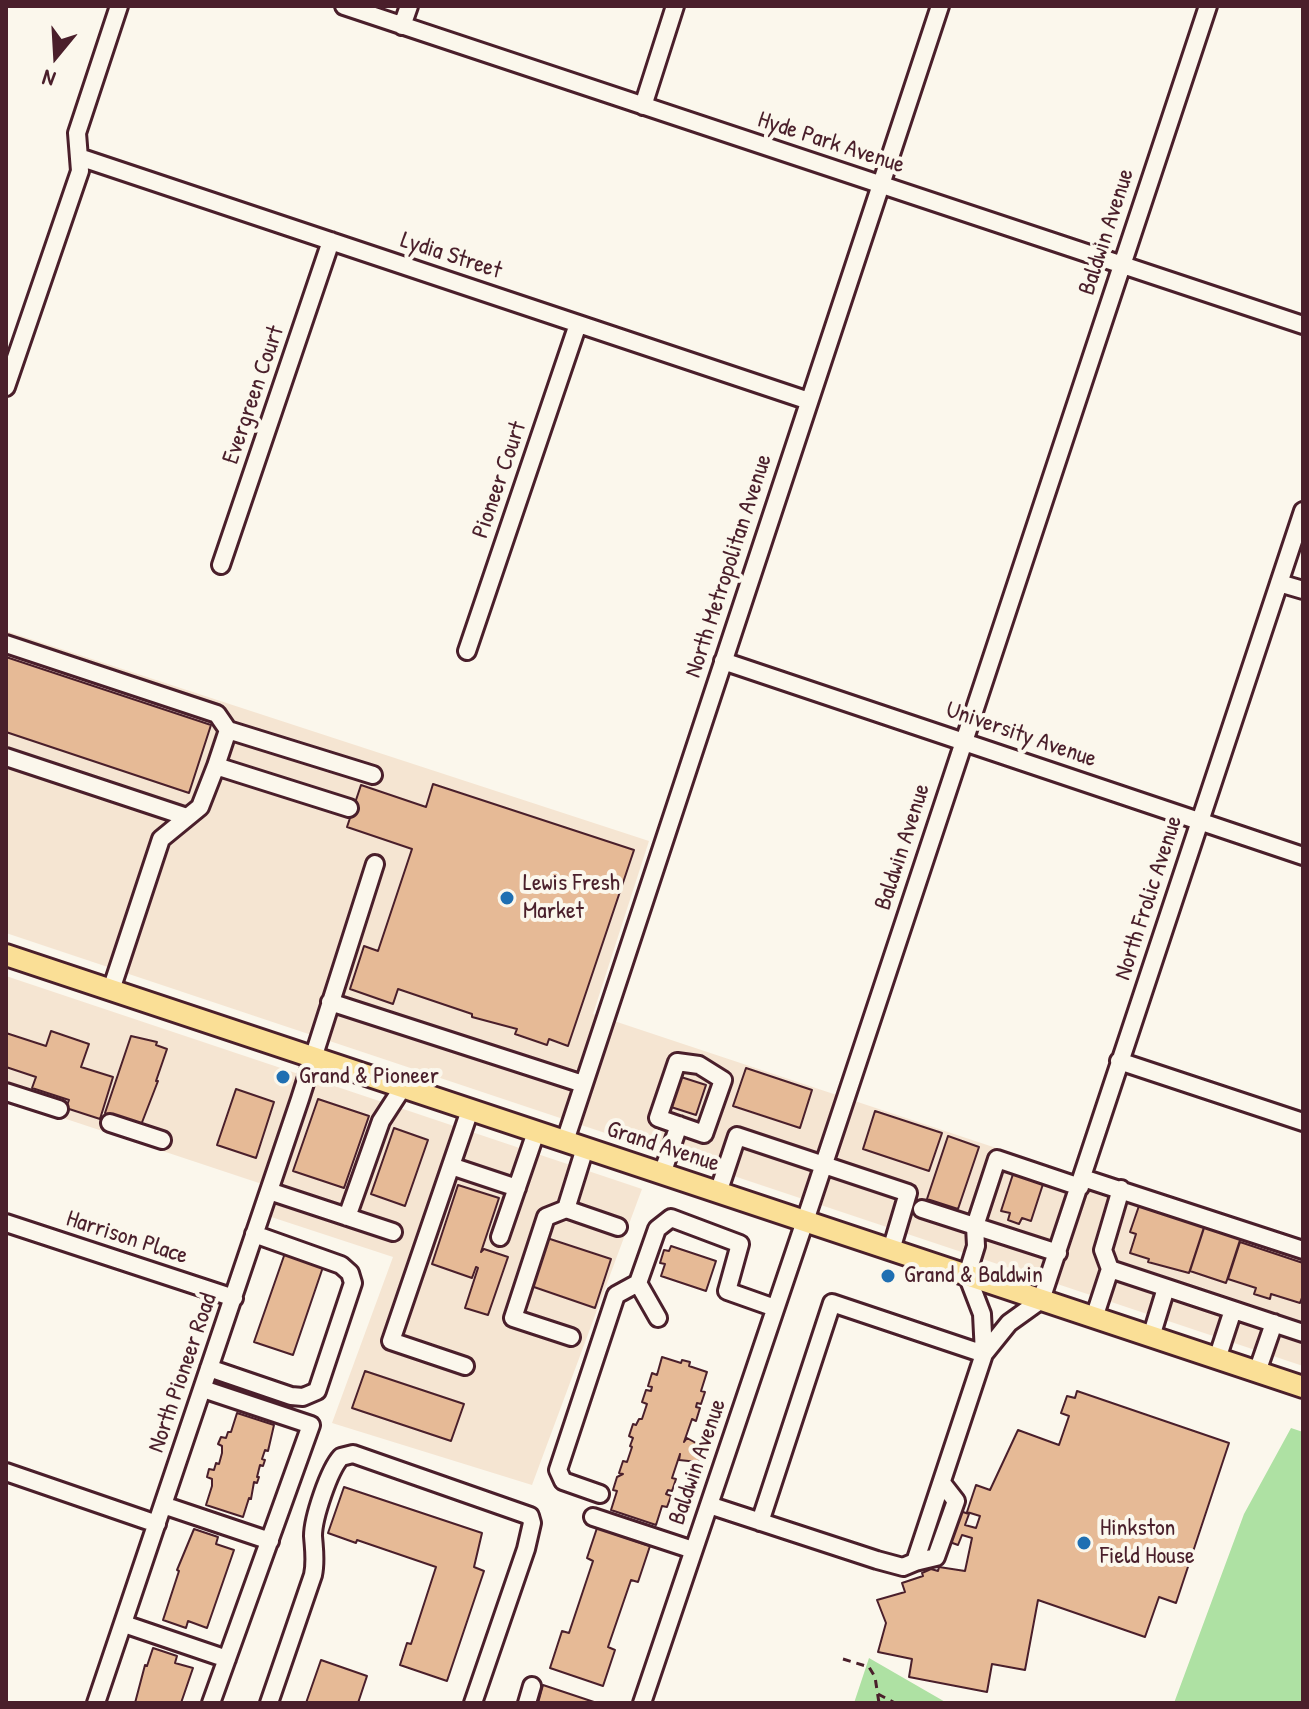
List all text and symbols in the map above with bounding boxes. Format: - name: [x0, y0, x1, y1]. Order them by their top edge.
- north arrow: [16, 16, 96, 96]
- text: N: [38, 63, 59, 95]
- street label: Hyde Park Avenue: [754, 106, 908, 180]
- street label: Baldwin Avenue: [1073, 165, 1141, 299]
- street label: Lydia Street: [397, 226, 505, 286]
- street label: Evergreen Court: [217, 322, 291, 468]
- street label: Pioneer Court: [467, 418, 533, 542]
- street label: North Metropolitan Avenue: [679, 451, 779, 681]
- street label: University Avenue: [942, 696, 1100, 774]
- street label: Baldwin Avenue: [869, 780, 937, 914]
- street label: North Frolic Avenue: [1109, 812, 1189, 984]
- place label: Lewis Fresh Market: [523, 870, 620, 926]
- marker: Lewis Fresh Market: [498, 889, 516, 907]
- place label: Grand & Pioneer: [299, 1063, 439, 1091]
- marker: Grand & Pioneer: [274, 1068, 292, 1086]
- street label: Grand Avenue: [603, 1115, 723, 1179]
- street label: Harrison Place: [63, 1205, 191, 1271]
- place label: Grand & Baldwin: [904, 1262, 1043, 1290]
- marker: Grand & Baldwin: [879, 1267, 897, 1285]
- street label: North Pioneer Road: [142, 1290, 224, 1456]
- street label: Baldwin Avenue: [663, 1395, 733, 1529]
- place label: Hinkston Field House: [1100, 1515, 1194, 1571]
- marker: Hinkston Field House: [1075, 1534, 1093, 1552]

